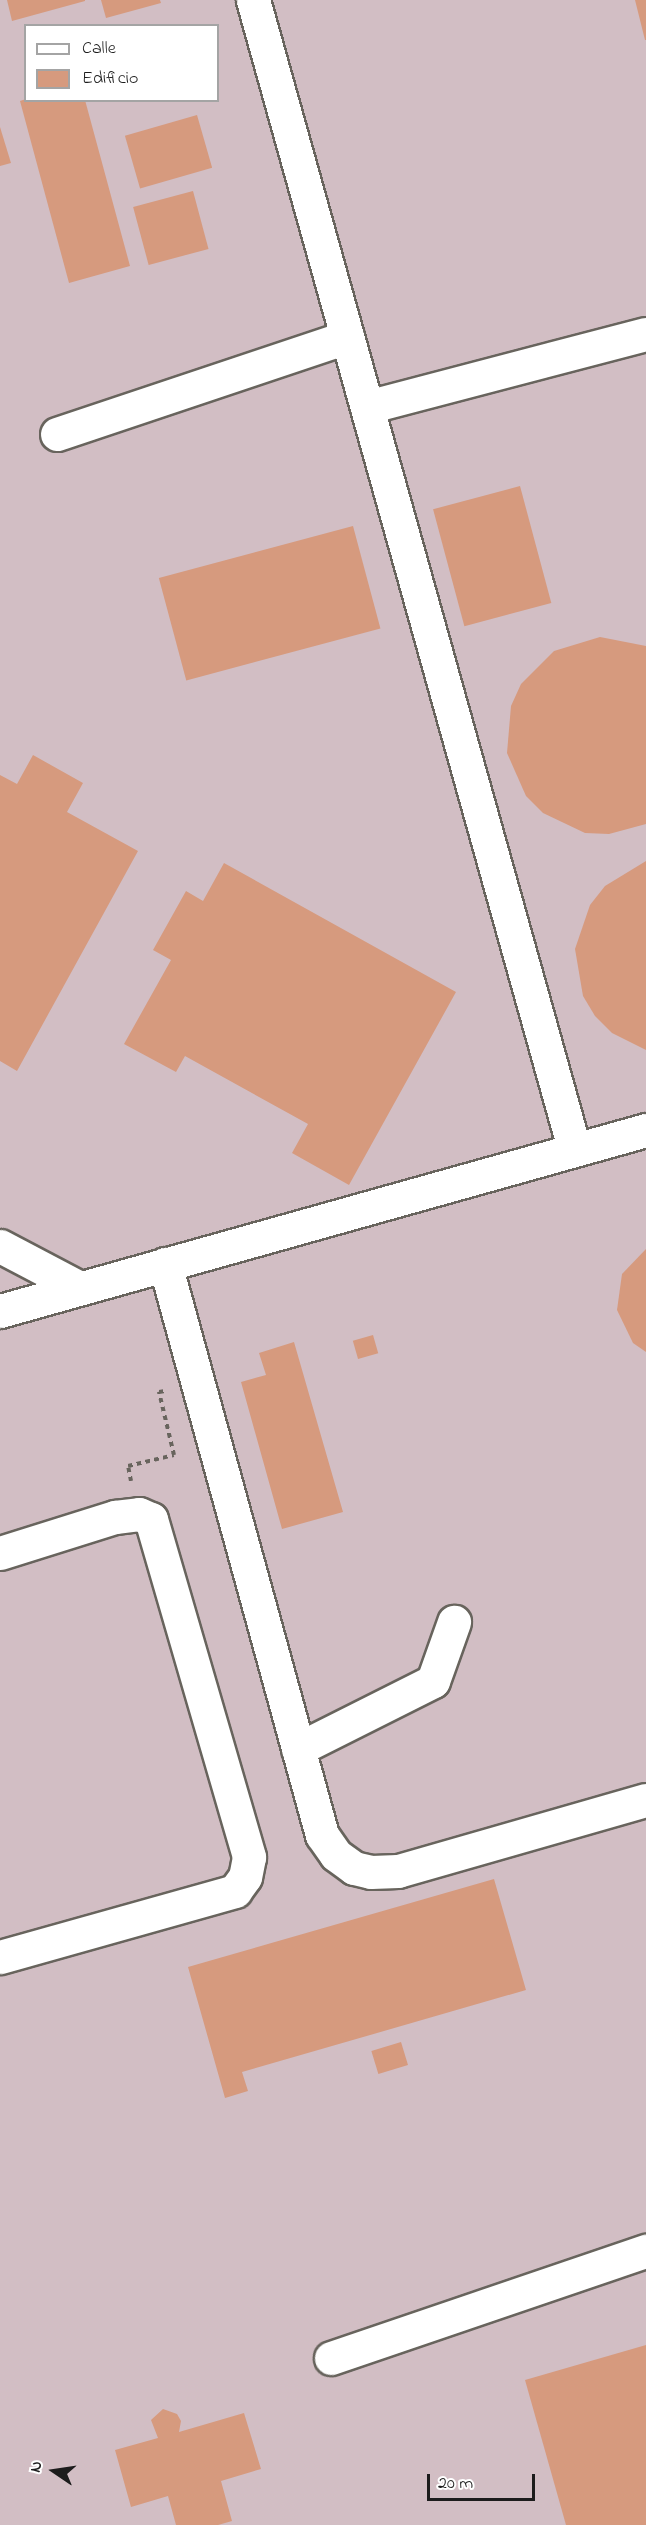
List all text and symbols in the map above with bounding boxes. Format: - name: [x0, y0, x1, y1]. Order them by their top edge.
- legend: [24, 24, 219, 102]
- text: Calle: [82, 36, 116, 62]
- text: Edificio: [82, 66, 138, 92]
- north arrow: [24, 2441, 84, 2501]
- text: N: [24, 2459, 49, 2475]
- scale bar: [430, 2462, 538, 2500]
- text: 20 m: [438, 2471, 473, 2497]

